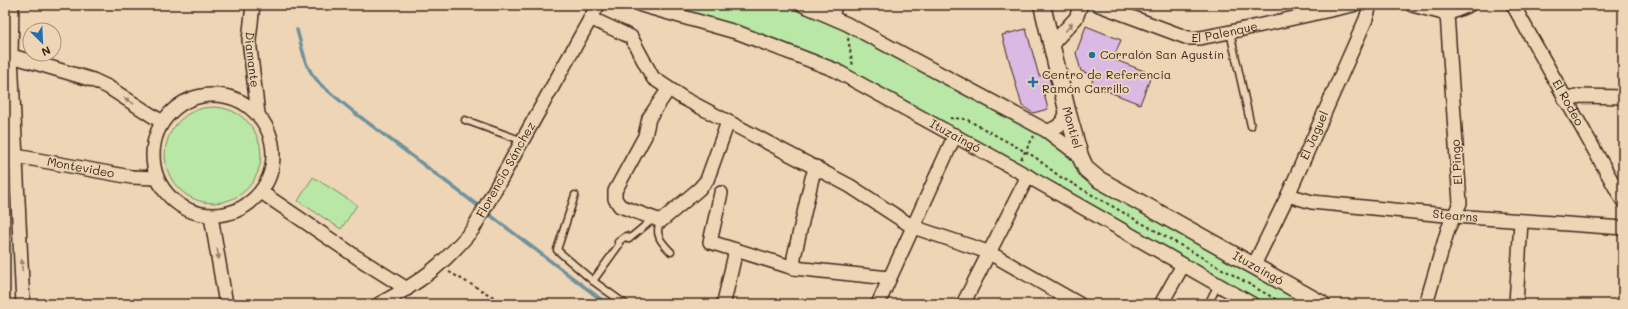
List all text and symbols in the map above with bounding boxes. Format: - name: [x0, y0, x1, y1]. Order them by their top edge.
- street label: El Palenque: [1191, 17, 1259, 45]
- one-way arrow: [1065, 21, 1074, 32]
- north arrow: [22, 22, 62, 62]
- street label: Diamante: [242, 31, 264, 88]
- text: N: [39, 43, 53, 60]
- place label: Corralón San Agustín: [1100, 46, 1224, 62]
- marker: Corralón San Agustín: [1087, 50, 1097, 60]
- place label: Centro de Referencia Ramón Carrillo: [1042, 66, 1171, 96]
- marker: Centro de Referencia Ramón Carrillo: [1027, 76, 1039, 88]
- street label: El Rodeo: [1549, 76, 1588, 128]
- one-way arrow: [123, 97, 135, 104]
- street label: Montiel: [1059, 104, 1086, 150]
- street label: El Jaguel: [1296, 108, 1331, 162]
- street label: Ituzaingó: [927, 115, 984, 156]
- street label: Florencio Sánchez: [472, 118, 538, 220]
- street label: El Pingo: [1446, 139, 1466, 185]
- street label: Montevideo: [46, 153, 116, 181]
- street label: Stearns: [1432, 205, 1479, 225]
- street label: Ituzaingó: [1230, 247, 1287, 288]
- one-way arrow: [215, 248, 221, 260]
- one-way arrow: [18, 259, 25, 271]

